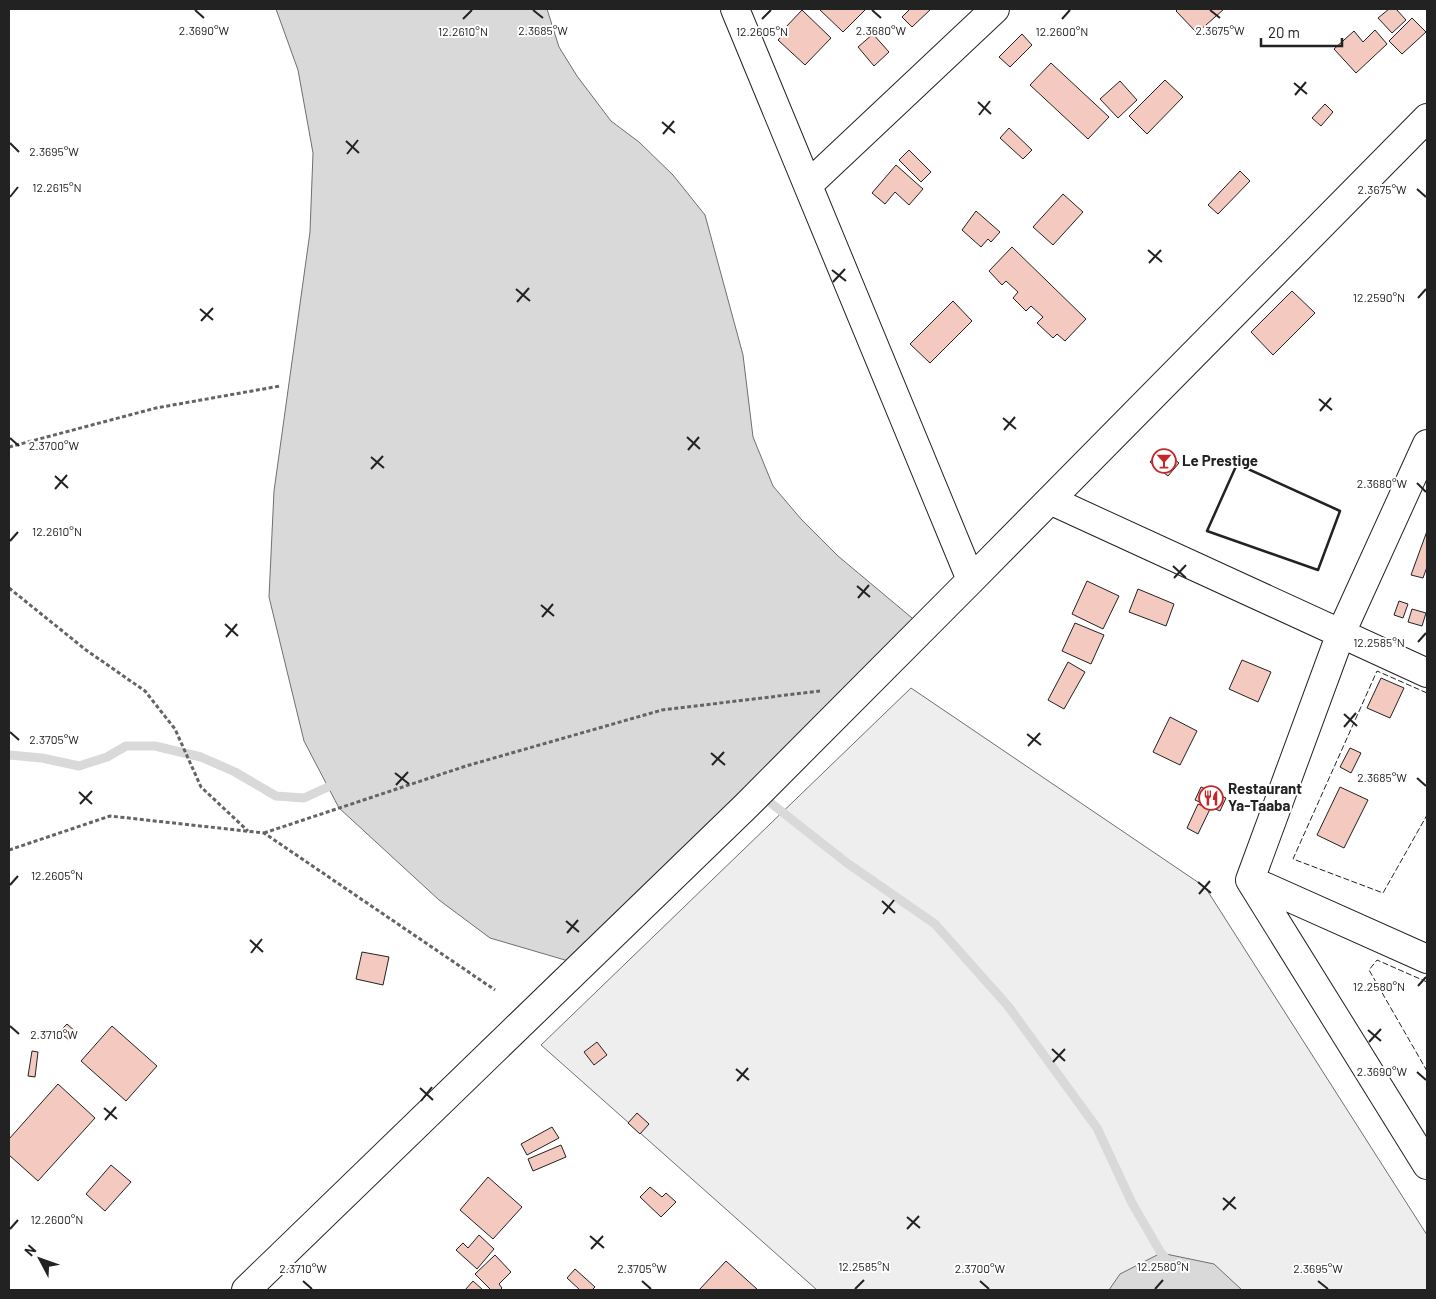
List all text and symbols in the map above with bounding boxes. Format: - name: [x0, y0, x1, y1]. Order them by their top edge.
- scale bar: [1261, 15, 1342, 47]
- text: 2.3690°W: [179, 23, 230, 37]
- text: 2.3685°W: [518, 23, 568, 37]
- text: 2.3680°W: [856, 23, 907, 37]
- text: 2.3675°W: [1195, 23, 1245, 37]
- text: 20 m: [1268, 23, 1300, 41]
- text: 12.2610°N: [438, 24, 488, 38]
- text: 12.2605°N: [736, 24, 788, 38]
- text: 12.2600°N: [1036, 24, 1088, 38]
- text: 2.3695°W: [29, 144, 79, 158]
- text: 12.2615°N: [32, 180, 82, 194]
- text: 2.3675°W: [1357, 182, 1407, 196]
- text: 12.2590°N: [1353, 290, 1405, 304]
- text: 2.3700°W: [29, 438, 80, 452]
- bar icon: Le Prestige: [1151, 448, 1177, 474]
- place label: Le Prestige: [1182, 451, 1258, 469]
- text: 2.3680°W: [1357, 476, 1408, 490]
- text: 12.2610°N: [32, 524, 82, 538]
- text: 12.2585°N: [1353, 635, 1405, 649]
- text: 2.3705°W: [29, 732, 79, 746]
- text: 2.3685°W: [1357, 770, 1407, 784]
- place label: Restaurant Ya-Taaba: [1228, 779, 1302, 814]
- restaurant icon: Restaurant Ya-Taaba: [1198, 785, 1224, 811]
- text: 12.2605°N: [31, 868, 83, 882]
- text: 12.2580°N: [1353, 979, 1405, 993]
- text: 2.3710°W: [30, 1027, 78, 1041]
- text: 2.3690°W: [1357, 1064, 1408, 1078]
- text: 12.2600°N: [31, 1212, 83, 1226]
- north arrow: [15, 1234, 65, 1284]
- text: N: [20, 1241, 39, 1259]
- text: 12.2585°N: [838, 1259, 890, 1273]
- text: 12.2580°N: [1137, 1259, 1189, 1273]
- text: 2.3710°W: [279, 1261, 327, 1275]
- text: 2.3705°W: [617, 1261, 667, 1275]
- text: 2.3700°W: [955, 1261, 1006, 1275]
- text: 2.3695°W: [1293, 1261, 1343, 1275]

